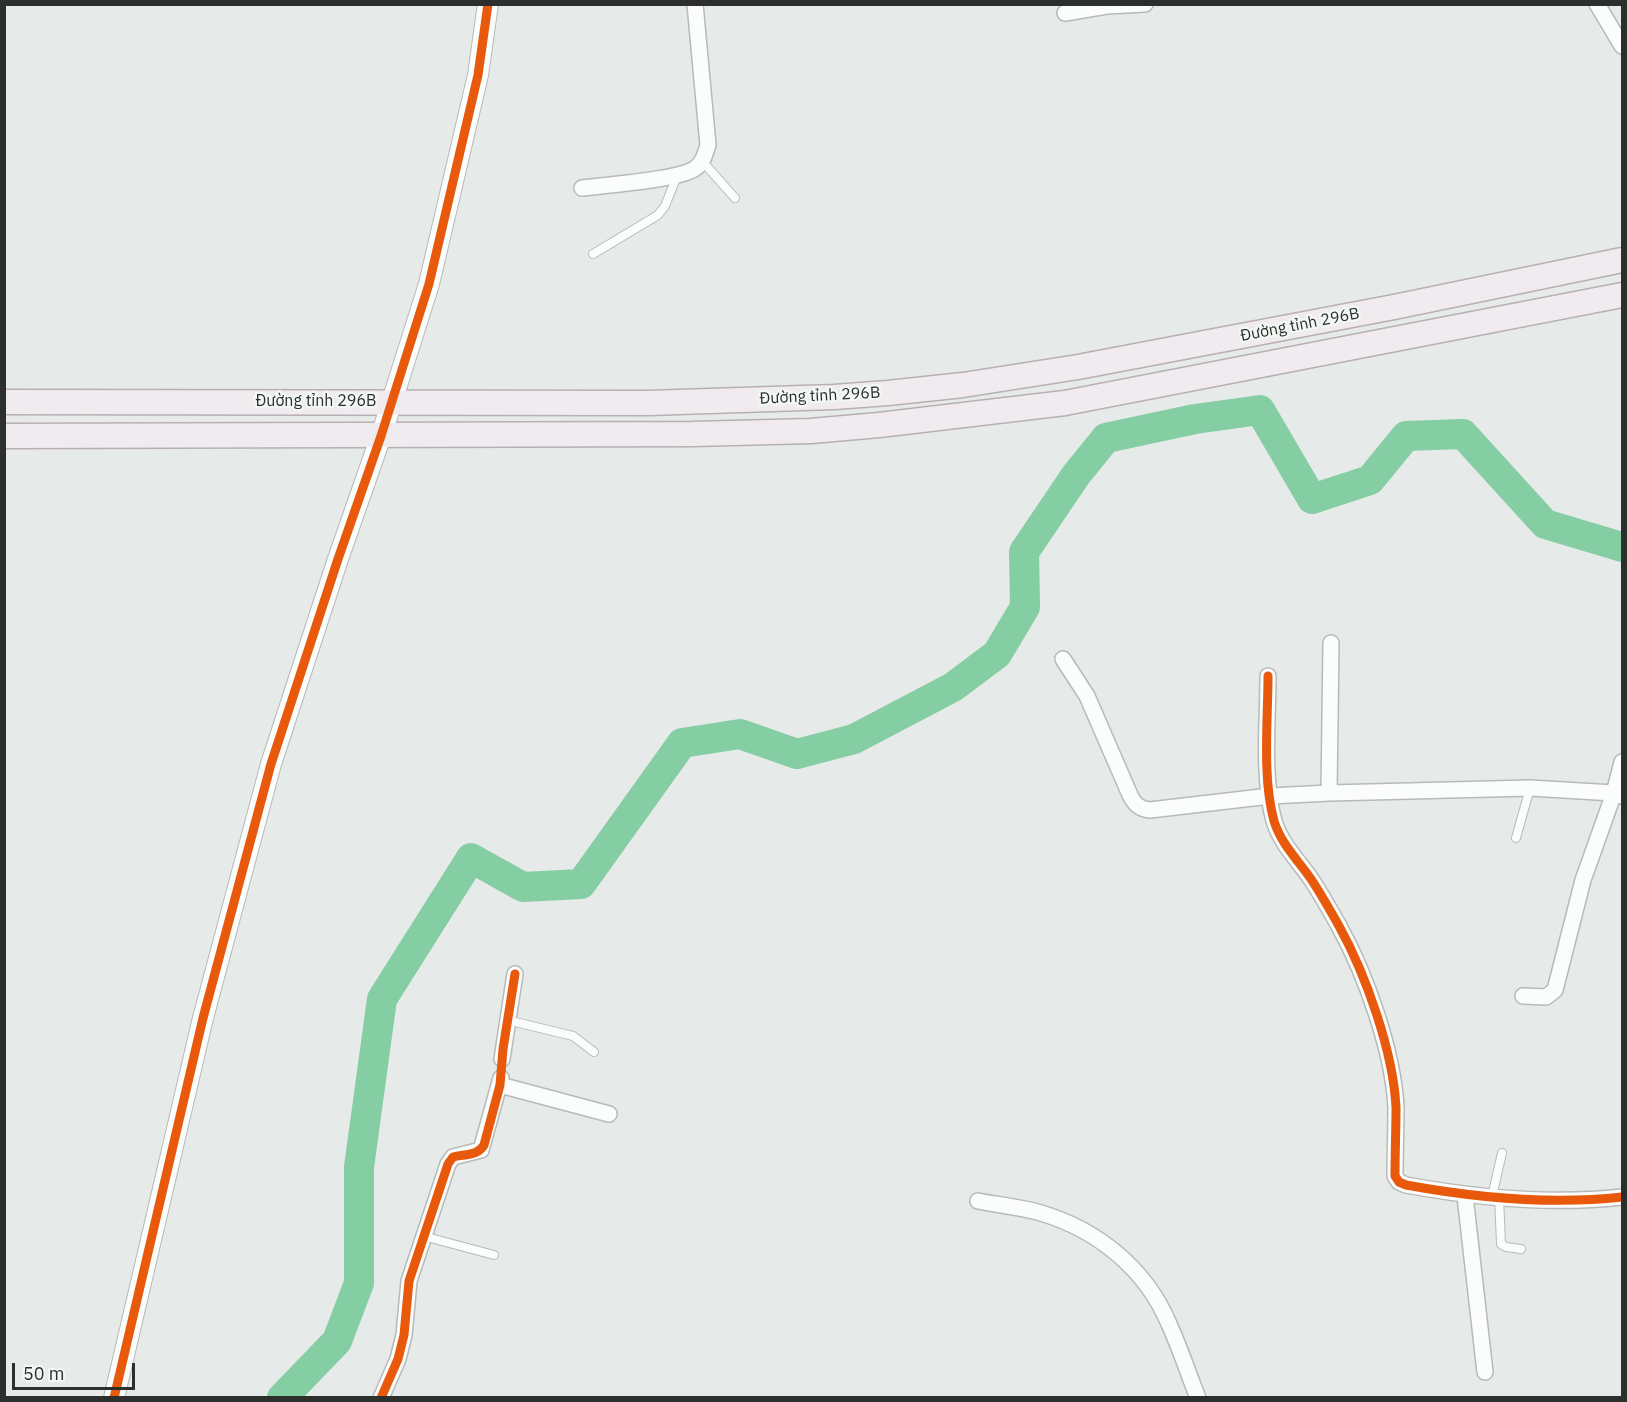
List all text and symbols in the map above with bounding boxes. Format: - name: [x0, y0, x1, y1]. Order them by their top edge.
- street label: Đường tỉnh 296B: [1239, 304, 1361, 346]
- street label: Đường tỉnh 296B: [759, 383, 881, 409]
- street label: Đường tỉnh 296B: [256, 391, 376, 411]
- scale bar: [15, 1351, 138, 1389]
- text: 50 m: [23, 1362, 65, 1385]

